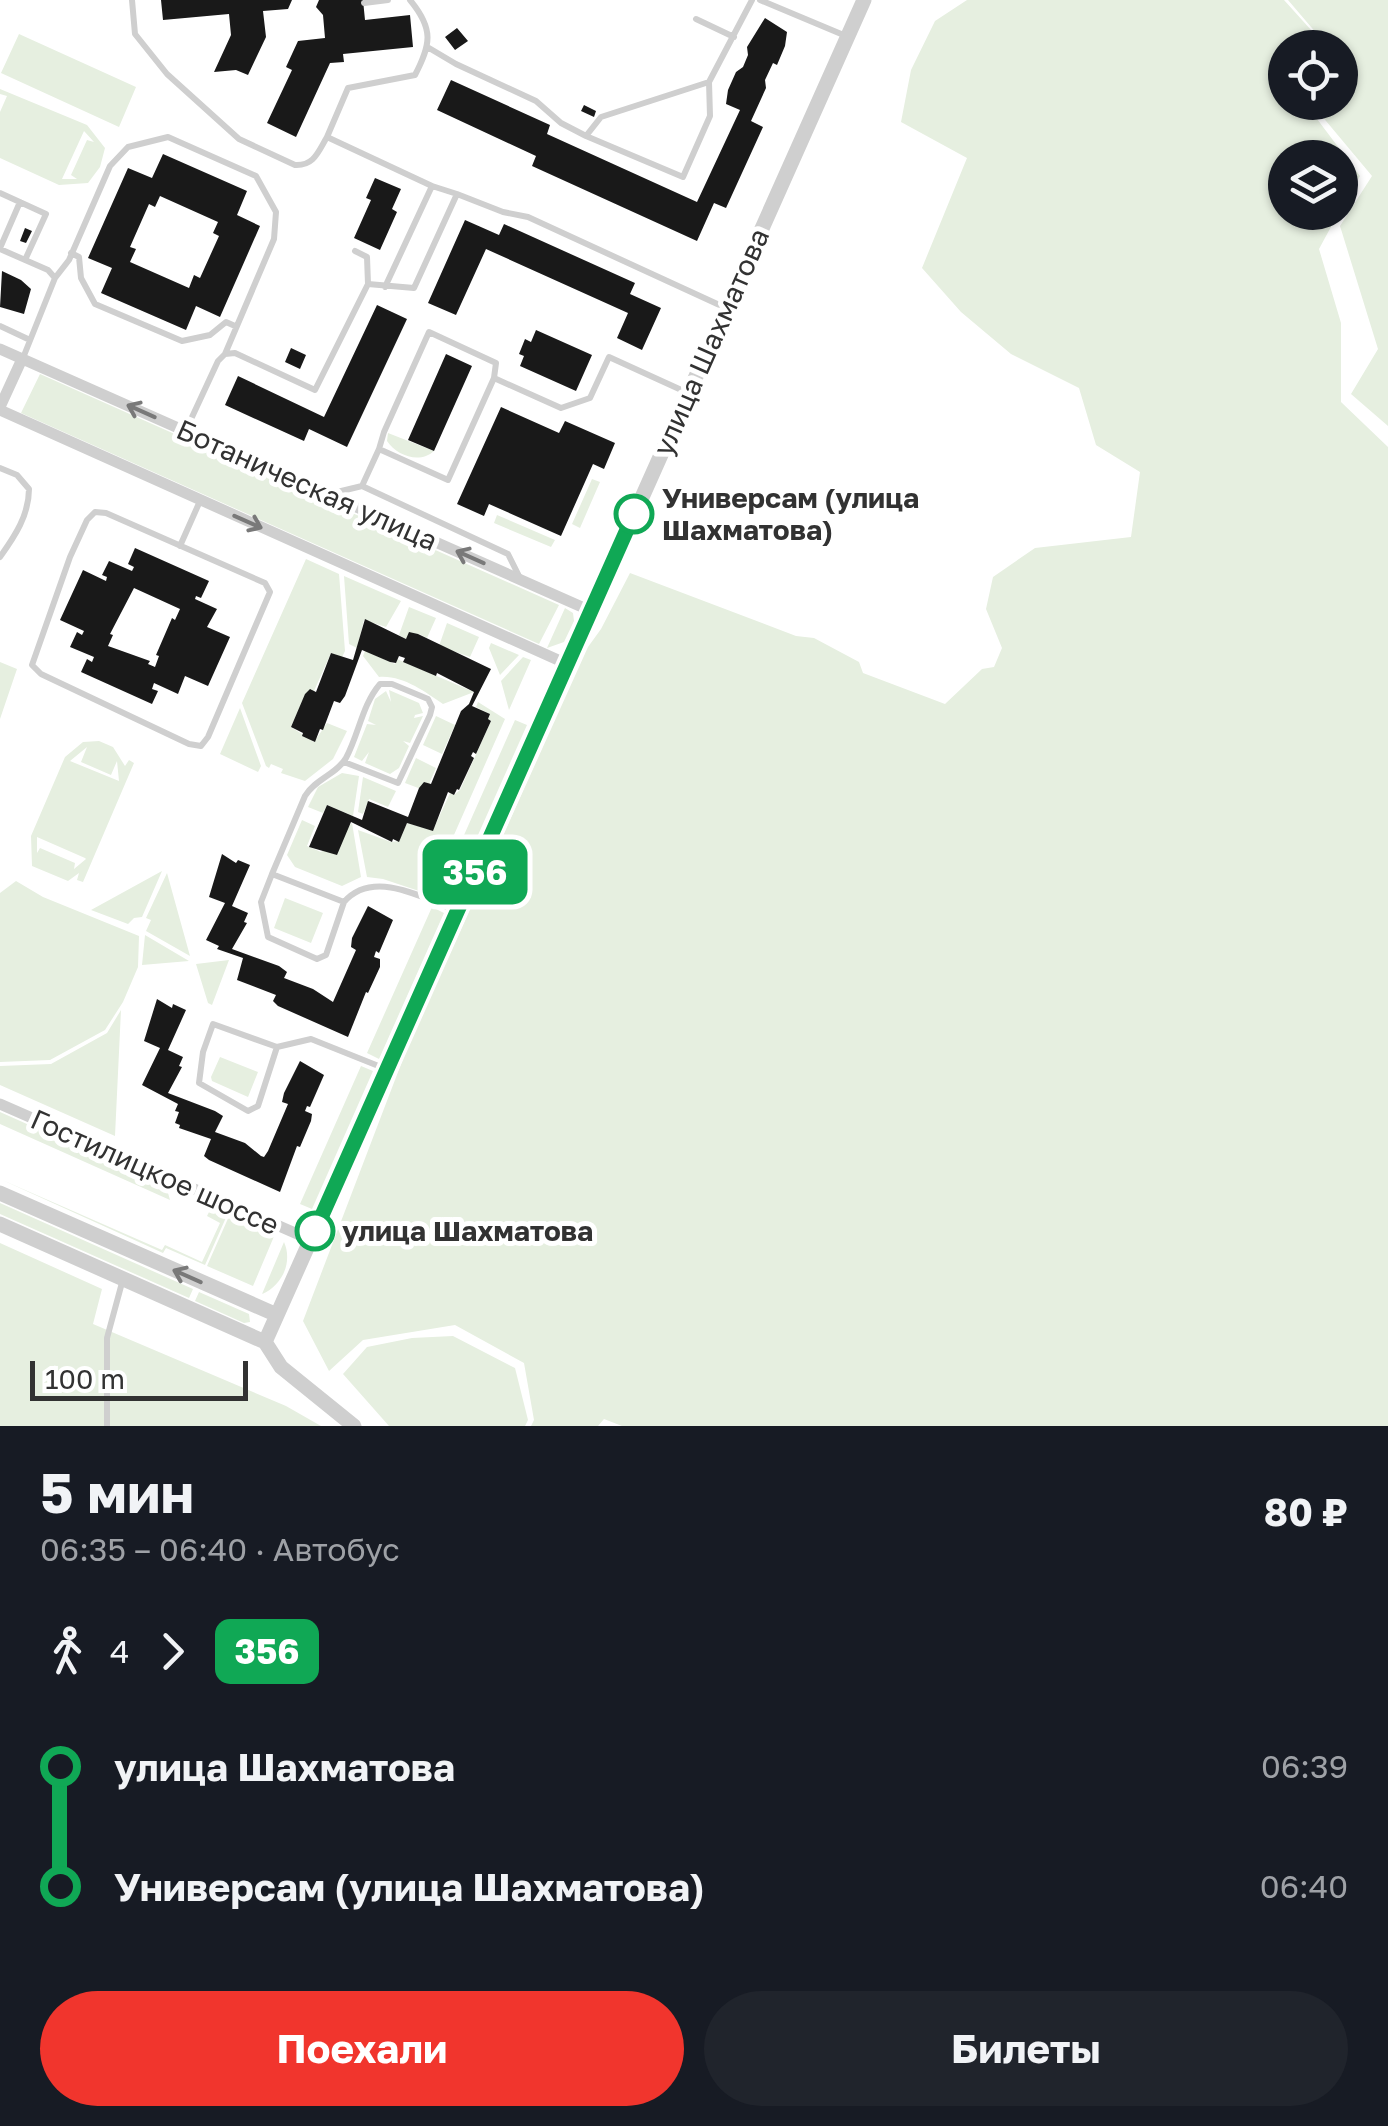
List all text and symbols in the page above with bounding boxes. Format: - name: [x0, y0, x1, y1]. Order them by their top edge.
- map controls: [1268, 30, 1358, 230]
- button: locate: [1268, 30, 1358, 120]
- button: layers: [1268, 140, 1358, 230]
- street label: улица Шахматова: [646, 223, 775, 460]
- one-way arrow: [126, 401, 157, 419]
- street label: Ботаническая улица: [172, 412, 443, 557]
- place label: Универсам (улица Шахматова): [662, 481, 919, 546]
- marker: Универсам (улица Шахматова): [615, 495, 653, 533]
- one-way arrow: [232, 514, 263, 532]
- one-way arrow: [455, 547, 486, 565]
- line badge: 356: [418, 840, 532, 904]
- text: 356: [443, 851, 507, 893]
- street label: Гостилицкое шоссе: [26, 1102, 284, 1241]
- marker: улица Шахматова: [296, 1212, 334, 1250]
- place label: улица Шахматова: [342, 1214, 593, 1247]
- one-way arrow: [173, 1266, 203, 1285]
- scale bar: [30, 1356, 248, 1400]
- text: 100 m: [45, 1362, 125, 1395]
- text: 5 мин: [40, 1459, 194, 1525]
- text: 80 ₽: [1264, 1489, 1348, 1534]
- text: 06:35 – 06:40 · Автобус: [40, 1530, 400, 1568]
- icon: walk: [40, 1624, 95, 1679]
- icon: forward: [145, 1624, 200, 1679]
- text: 356: [235, 1630, 299, 1672]
- text: 4: [110, 1632, 130, 1670]
- text: улица Шахматова: [114, 1744, 455, 1789]
- text: 06:39: [1261, 1747, 1348, 1785]
- text: Универсам (улица Шахматова): [114, 1864, 704, 1909]
- text: 06:40: [1260, 1867, 1348, 1905]
- button: Поехали: [40, 1991, 684, 2106]
- button: Билеты: [704, 1991, 1348, 2106]

